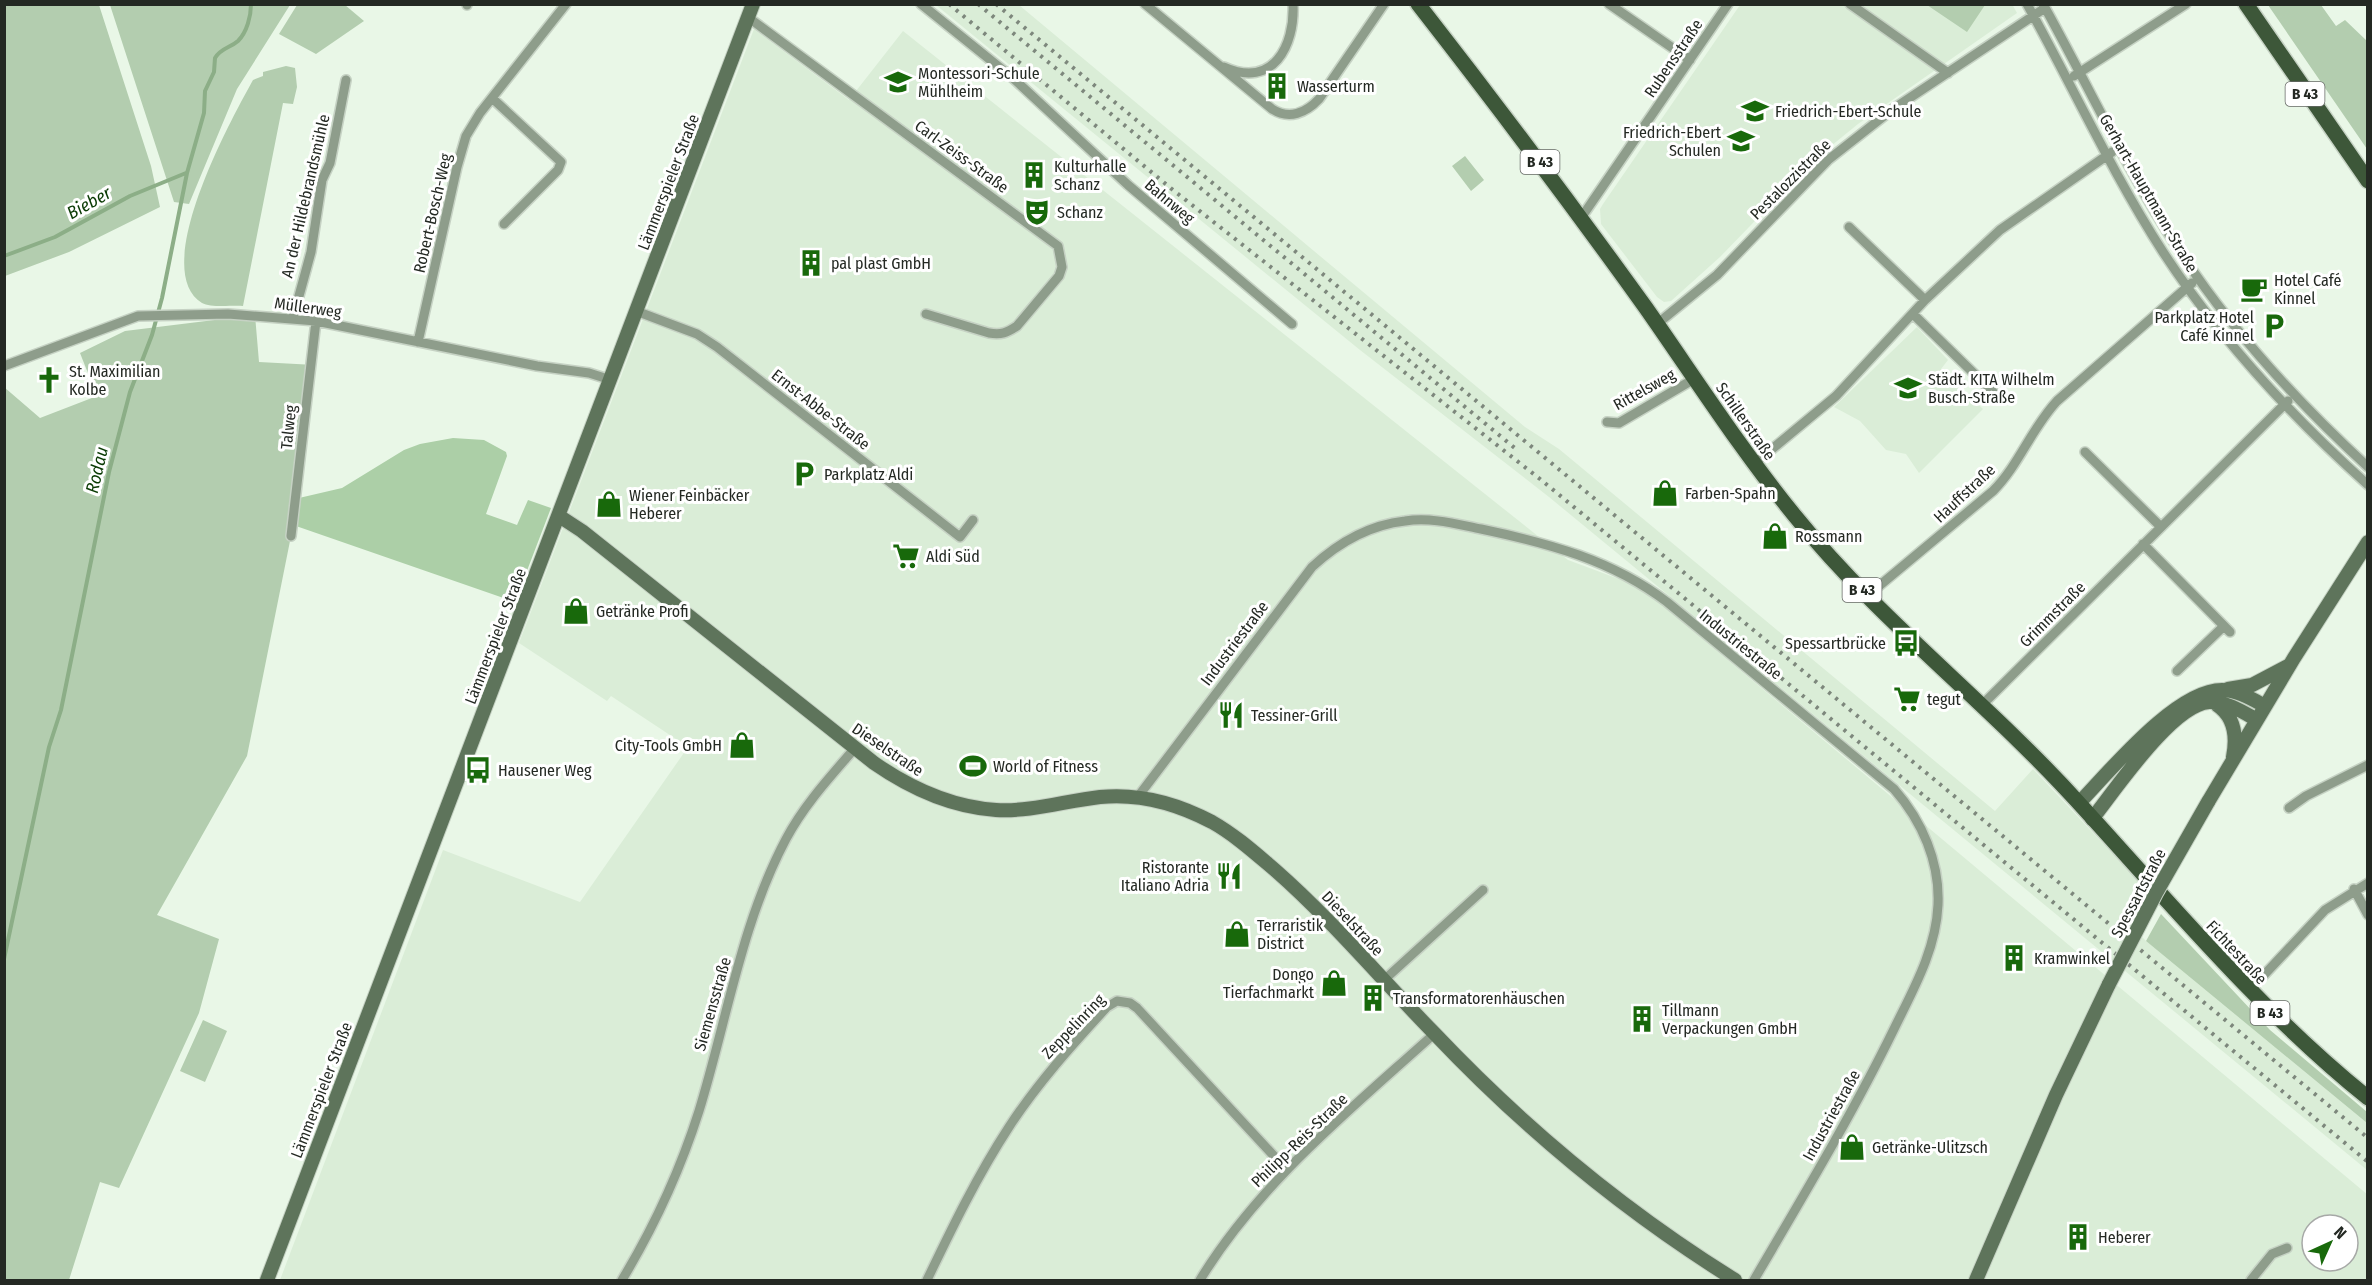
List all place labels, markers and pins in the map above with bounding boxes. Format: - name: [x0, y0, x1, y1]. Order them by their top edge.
- place label: Montessori-Schule Mühlheim: [918, 64, 1040, 101]
- school or university icon: Montessori-Schule Mühlheim: [883, 67, 913, 97]
- building icon: Wasserturm: [1262, 71, 1292, 101]
- place label: Wasserturm: [1297, 77, 1375, 96]
- school or university icon: Friedrich-Ebert-Schule: [1740, 96, 1770, 126]
- place label: Friedrich-Ebert-Schule: [1775, 102, 1921, 121]
- place label: Friedrich-Ebert Schulen: [1623, 123, 1722, 160]
- school or university icon: Friedrich-Ebert Schulen: [1726, 126, 1756, 156]
- place label: Kulturhalle Schanz: [1054, 157, 1127, 194]
- building icon: Kulturhalle Schanz: [1019, 160, 1049, 190]
- theatre icon: Schanz: [1022, 197, 1052, 227]
- place label: Schanz: [1057, 203, 1103, 222]
- building icon: pal plast GmbH: [796, 248, 826, 278]
- place label: pal plast GmbH: [831, 254, 931, 273]
- place label: Hotel Café Kinnel: [2274, 271, 2342, 308]
- cafe icon: Hotel Café Kinnel: [2239, 274, 2269, 304]
- place label: Parkplatz Hotel Café Kinnel: [2155, 308, 2254, 345]
- parking icon: Parkplatz Hotel Café Kinnel: [2259, 311, 2289, 341]
- place label: St. Maximilian Kolbe: [69, 362, 161, 399]
- church icon: St. Maximilian Kolbe: [34, 365, 64, 395]
- place label: Städt. KITA Wilhelm Busch-Straße: [1928, 370, 2054, 407]
- school or university icon: Städt. KITA Wilhelm Busch-Straße: [1893, 373, 1923, 403]
- parking icon: Parkplatz Aldi: [789, 459, 819, 489]
- place label: Parkplatz Aldi: [824, 465, 913, 484]
- shop icon: Farben-Spahn: [1650, 478, 1680, 508]
- place label: Farben-Spahn: [1685, 484, 1776, 503]
- place label: Wiener Feinbäcker Heberer: [629, 486, 750, 523]
- shop icon: Wiener Feinbäcker Heberer: [594, 489, 624, 519]
- shop icon: Rossmann: [1760, 521, 1790, 551]
- place label: Rossmann: [1795, 527, 1862, 546]
- supermarket icon: Aldi Süd: [891, 541, 921, 571]
- place label: Aldi Süd: [926, 547, 980, 566]
- shop icon: Getränke Profi: [561, 596, 591, 626]
- place label: Getränke Profi: [596, 602, 689, 621]
- bus stop icon: Spessartbrücke: [1891, 628, 1921, 658]
- place label: Spessartbrücke: [1785, 634, 1886, 653]
- supermarket icon: tegut: [1892, 684, 1922, 714]
- place label: tegut: [1927, 690, 1962, 709]
- restaurant icon: Tessiner-Grill: [1216, 700, 1246, 730]
- place label: Tessiner-Grill: [1251, 706, 1338, 725]
- shop icon: City-Tools GmbH: [727, 730, 757, 760]
- place label: City-Tools GmbH: [615, 736, 722, 755]
- sports icon: World of Fitness: [958, 751, 988, 781]
- bus stop icon: Hausener Weg: [463, 755, 493, 785]
- place label: World of Fitness: [993, 757, 1098, 776]
- place label: Hausener Weg: [498, 761, 592, 780]
- place label: Ristorante Italiano Adria: [1121, 858, 1209, 895]
- restaurant icon: Ristorante Italiano Adria: [1214, 861, 1244, 891]
- place label: Terraristik District: [1257, 916, 1324, 953]
- shop icon: Terraristik District: [1222, 919, 1252, 949]
- building icon: Kramwinkel: [1999, 943, 2029, 973]
- place label: Kramwinkel: [2034, 949, 2110, 968]
- place label: Dongo Tierfachmarkt: [1223, 965, 1315, 1002]
- shop icon: Dongo Tierfachmarkt: [1319, 968, 1349, 998]
- building icon: Transformatorenhäuschen: [1358, 983, 1388, 1013]
- place label: Transformatorenhäuschen: [1393, 989, 1565, 1008]
- place label: Tillmann Verpackungen GmbH: [1662, 1001, 1797, 1038]
- building icon: Tillmann Verpackungen GmbH: [1627, 1004, 1657, 1034]
- shop icon: Getränke-Ulitzsch: [1837, 1132, 1867, 1162]
- place label: Getränke-Ulitzsch: [1872, 1138, 1988, 1157]
- building icon: Heberer: [2063, 1222, 2093, 1252]
- place label: Heberer: [2098, 1228, 2151, 1247]

